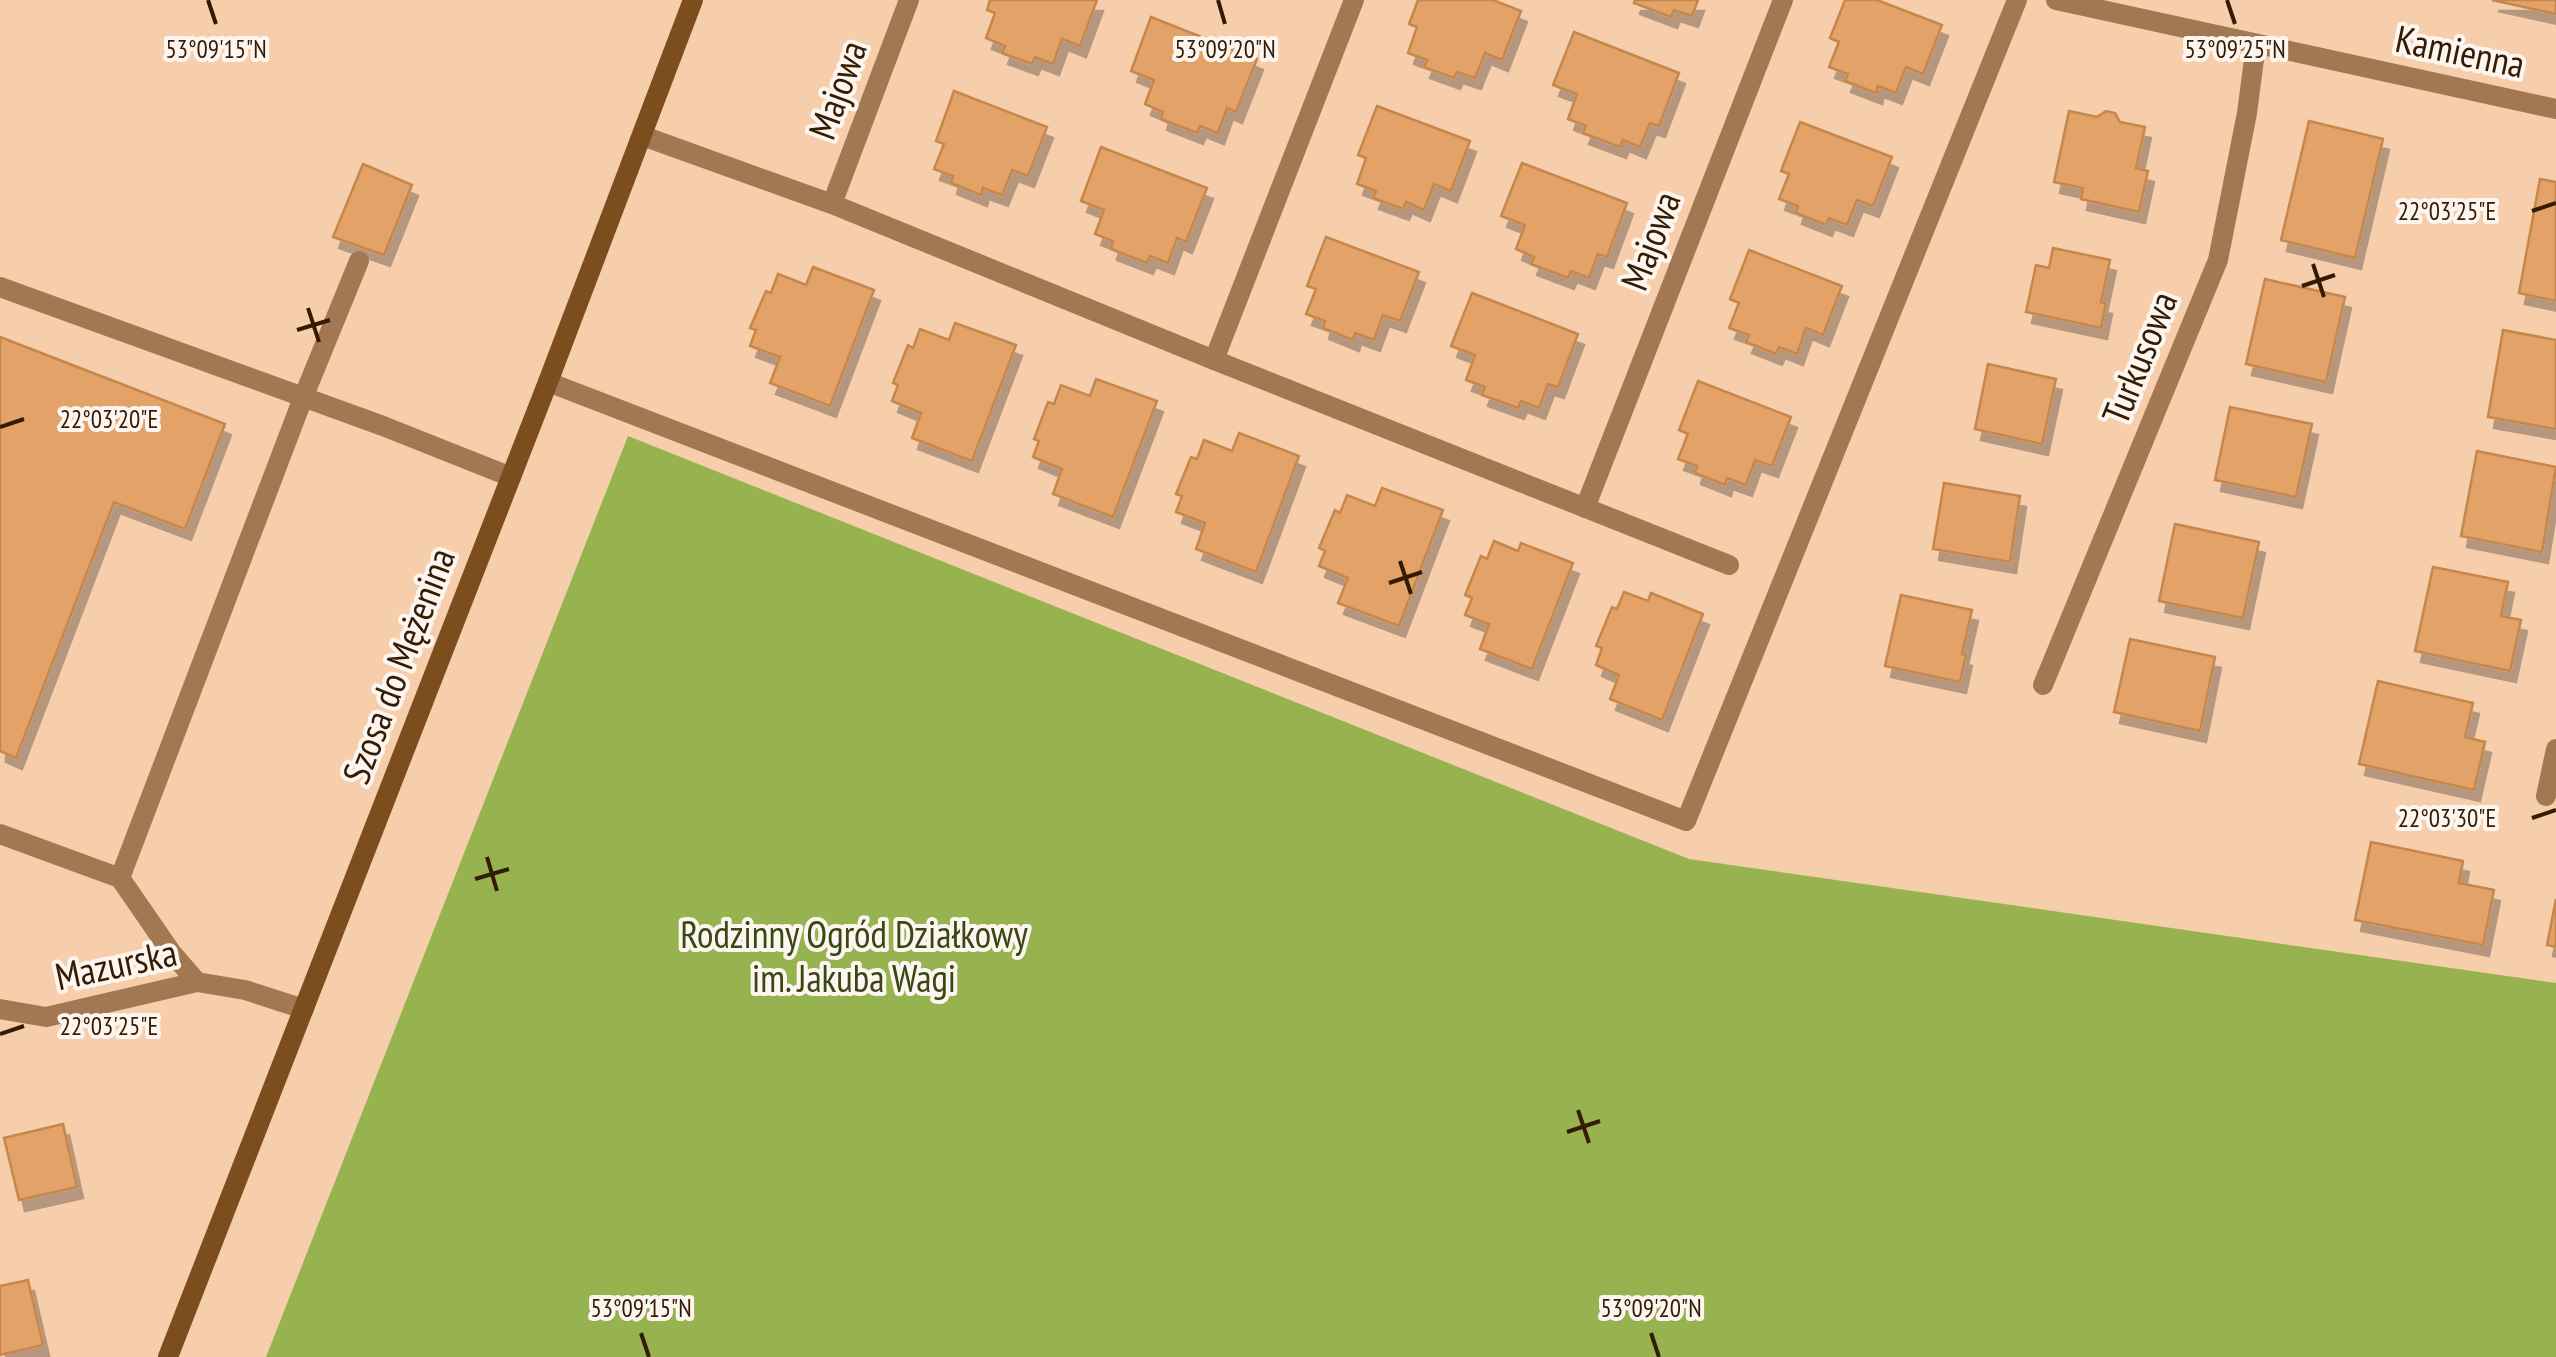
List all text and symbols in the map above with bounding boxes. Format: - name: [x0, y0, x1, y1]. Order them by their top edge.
- street label: Kamienna: [2391, 13, 2529, 88]
- text: 53°09'15"N: [165, 33, 267, 65]
- text: 53°09'20"N: [1174, 33, 1276, 65]
- text: 53°09'25"N: [2184, 33, 2286, 65]
- street label: Majowa: [796, 34, 877, 145]
- street label: Majowa: [1609, 184, 1691, 297]
- text: 22°03'25"E: [2398, 195, 2496, 227]
- street label: Turkusowa: [2090, 284, 2187, 431]
- text: 22°03'20"E: [60, 403, 158, 435]
- street label: Szosa do Mężenina: [330, 541, 465, 790]
- text: 22°03'30"E: [2398, 802, 2496, 834]
- park label: Rodzinny Ogród Działkowy im. Jakuba Wagi: [680, 909, 1029, 1002]
- street label: Mazurska: [51, 927, 181, 1000]
- text: 22°03'25"E: [60, 1010, 158, 1042]
- text: 53°09'15"N: [590, 1292, 692, 1324]
- text: 53°09'20"N: [1600, 1292, 1702, 1324]

